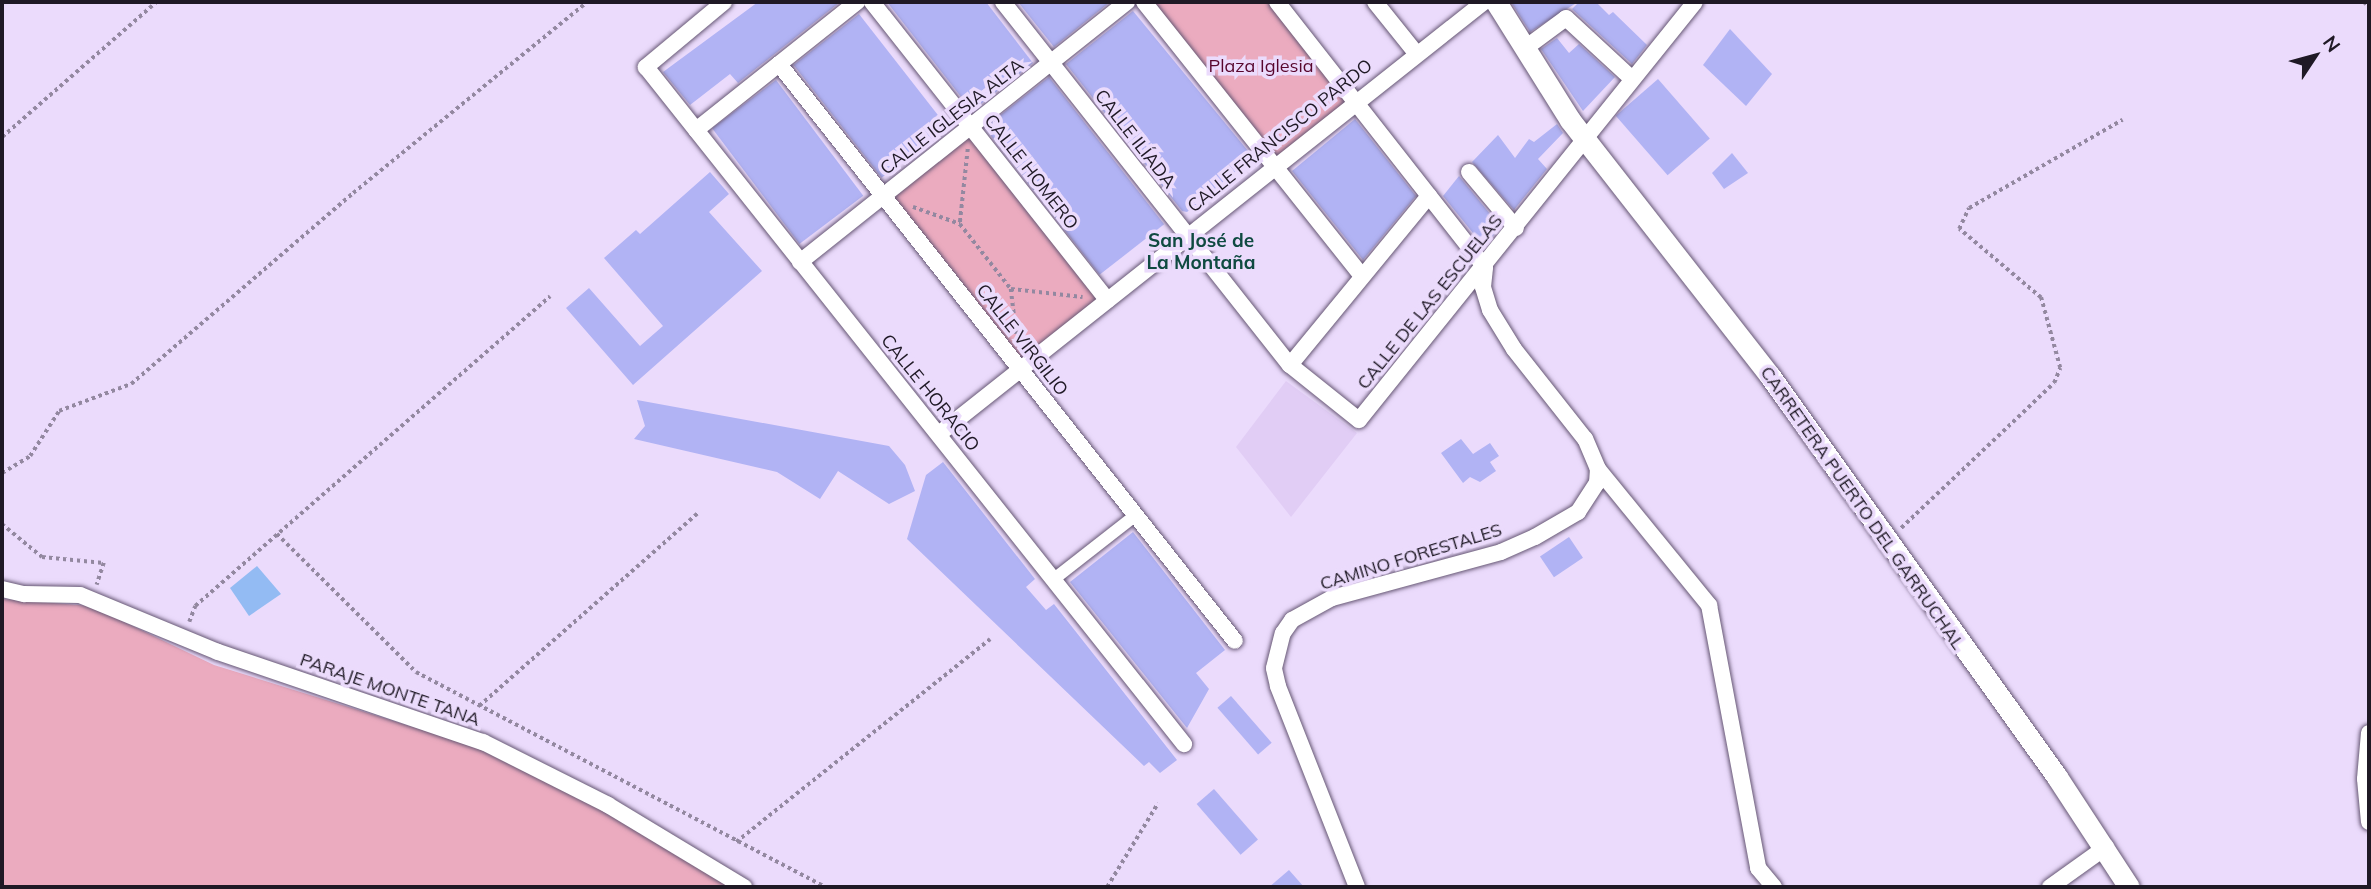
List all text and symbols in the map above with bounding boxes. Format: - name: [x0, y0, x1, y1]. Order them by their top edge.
- north arrow: [2280, 21, 2350, 91]
- text: N: [2318, 31, 2346, 57]
- street label: CALLE IGLESIA ALTA: [876, 54, 1028, 180]
- street label: CALLE FRANCISCO PARDO: [1183, 55, 1377, 217]
- park label: Plaza Iglesia: [1208, 55, 1314, 77]
- street label: CALLE ILÍADA: [1090, 85, 1180, 193]
- street label: CALLE HOMERO: [979, 110, 1083, 234]
- street label: CALLE DE LAS ESCUELAS: [1353, 210, 1507, 394]
- district label: San José de La Montaña: [1146, 230, 1256, 274]
- street label: CALLE VIRGILIO: [972, 280, 1072, 400]
- street label: CALLE HORACIO: [876, 330, 984, 456]
- street label: CARRETERA PUERTO DEL GARRUCHAL: [1756, 362, 1968, 654]
- street label: CAMINO FORESTALES: [1317, 519, 1505, 595]
- street label: PARAJE MONTE TANA: [297, 649, 483, 731]

